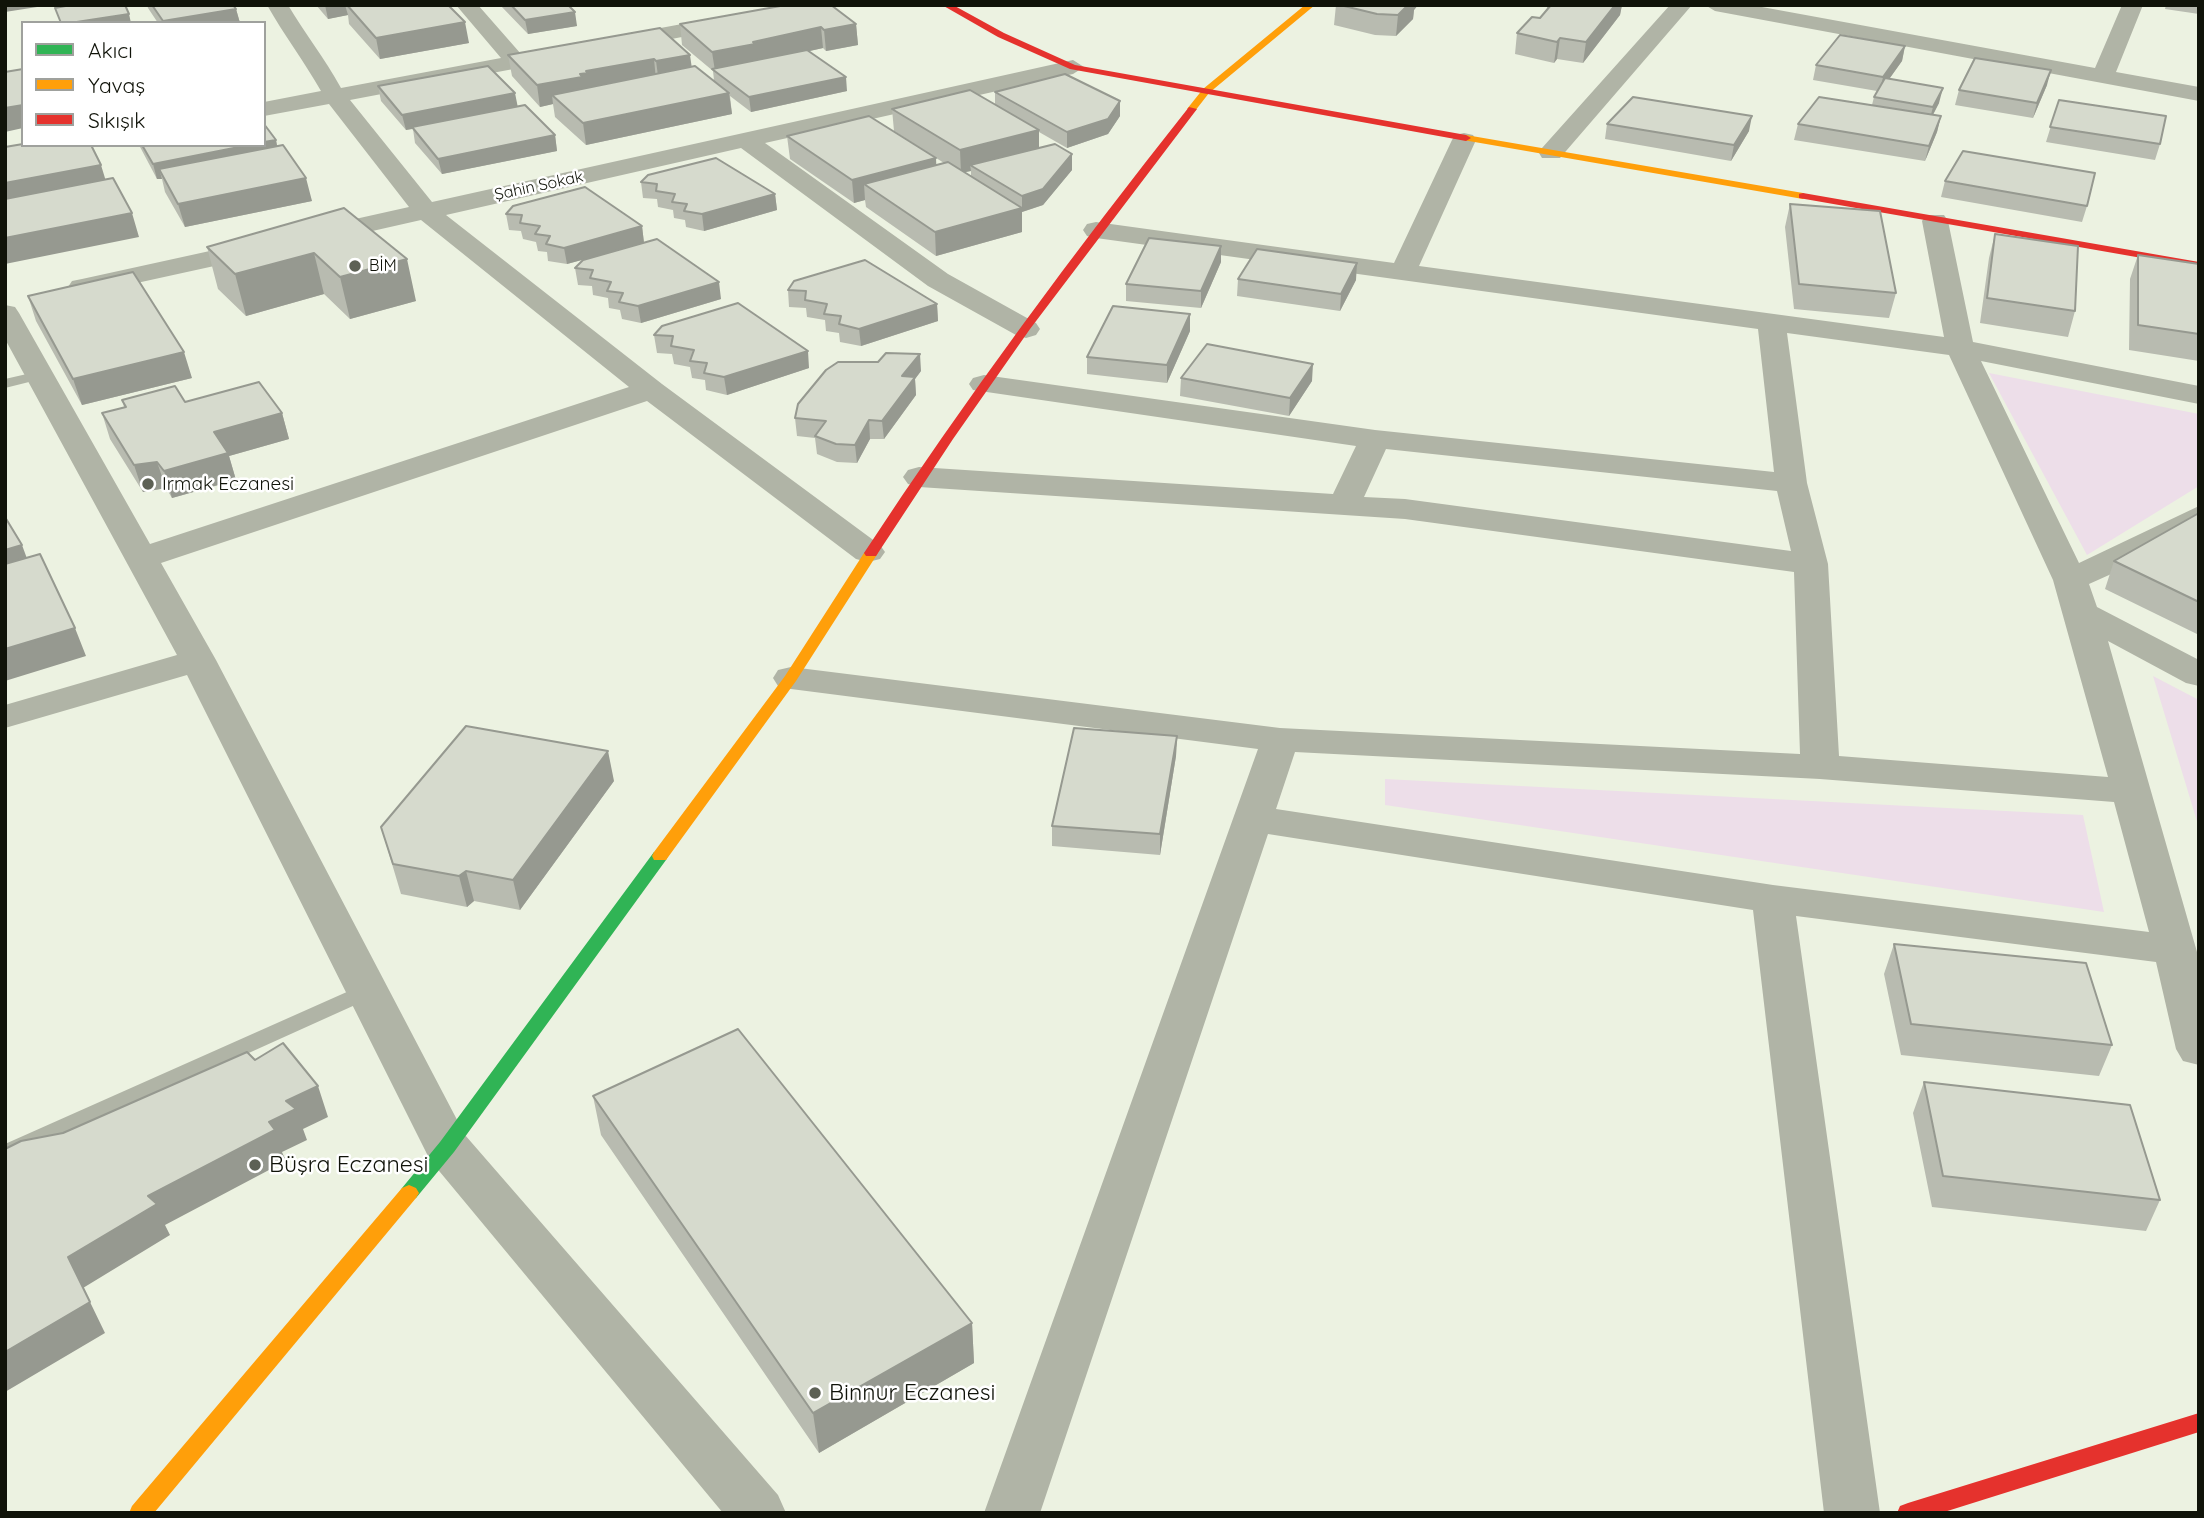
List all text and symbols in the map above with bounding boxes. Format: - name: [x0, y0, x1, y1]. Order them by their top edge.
- legend: [21, 21, 266, 147]
- text: Akıcı: [88, 37, 133, 63]
- text: Yavaş: [88, 72, 145, 98]
- text: Sıkışık: [88, 107, 146, 133]
- street label: Şahin Sokak: [493, 167, 585, 205]
- place label: BİM: [369, 256, 397, 276]
- marker: BİM: [347, 258, 363, 274]
- place label: Irmak Eczanesi: [162, 473, 294, 495]
- marker: Irmak Eczanesi: [140, 476, 156, 492]
- place label: Büşra Eczanesi: [269, 1151, 428, 1179]
- marker: Büşra Eczanesi: [247, 1157, 263, 1173]
- place label: Binnur Eczanesi: [829, 1379, 996, 1407]
- marker: Binnur Eczanesi: [807, 1385, 823, 1401]

